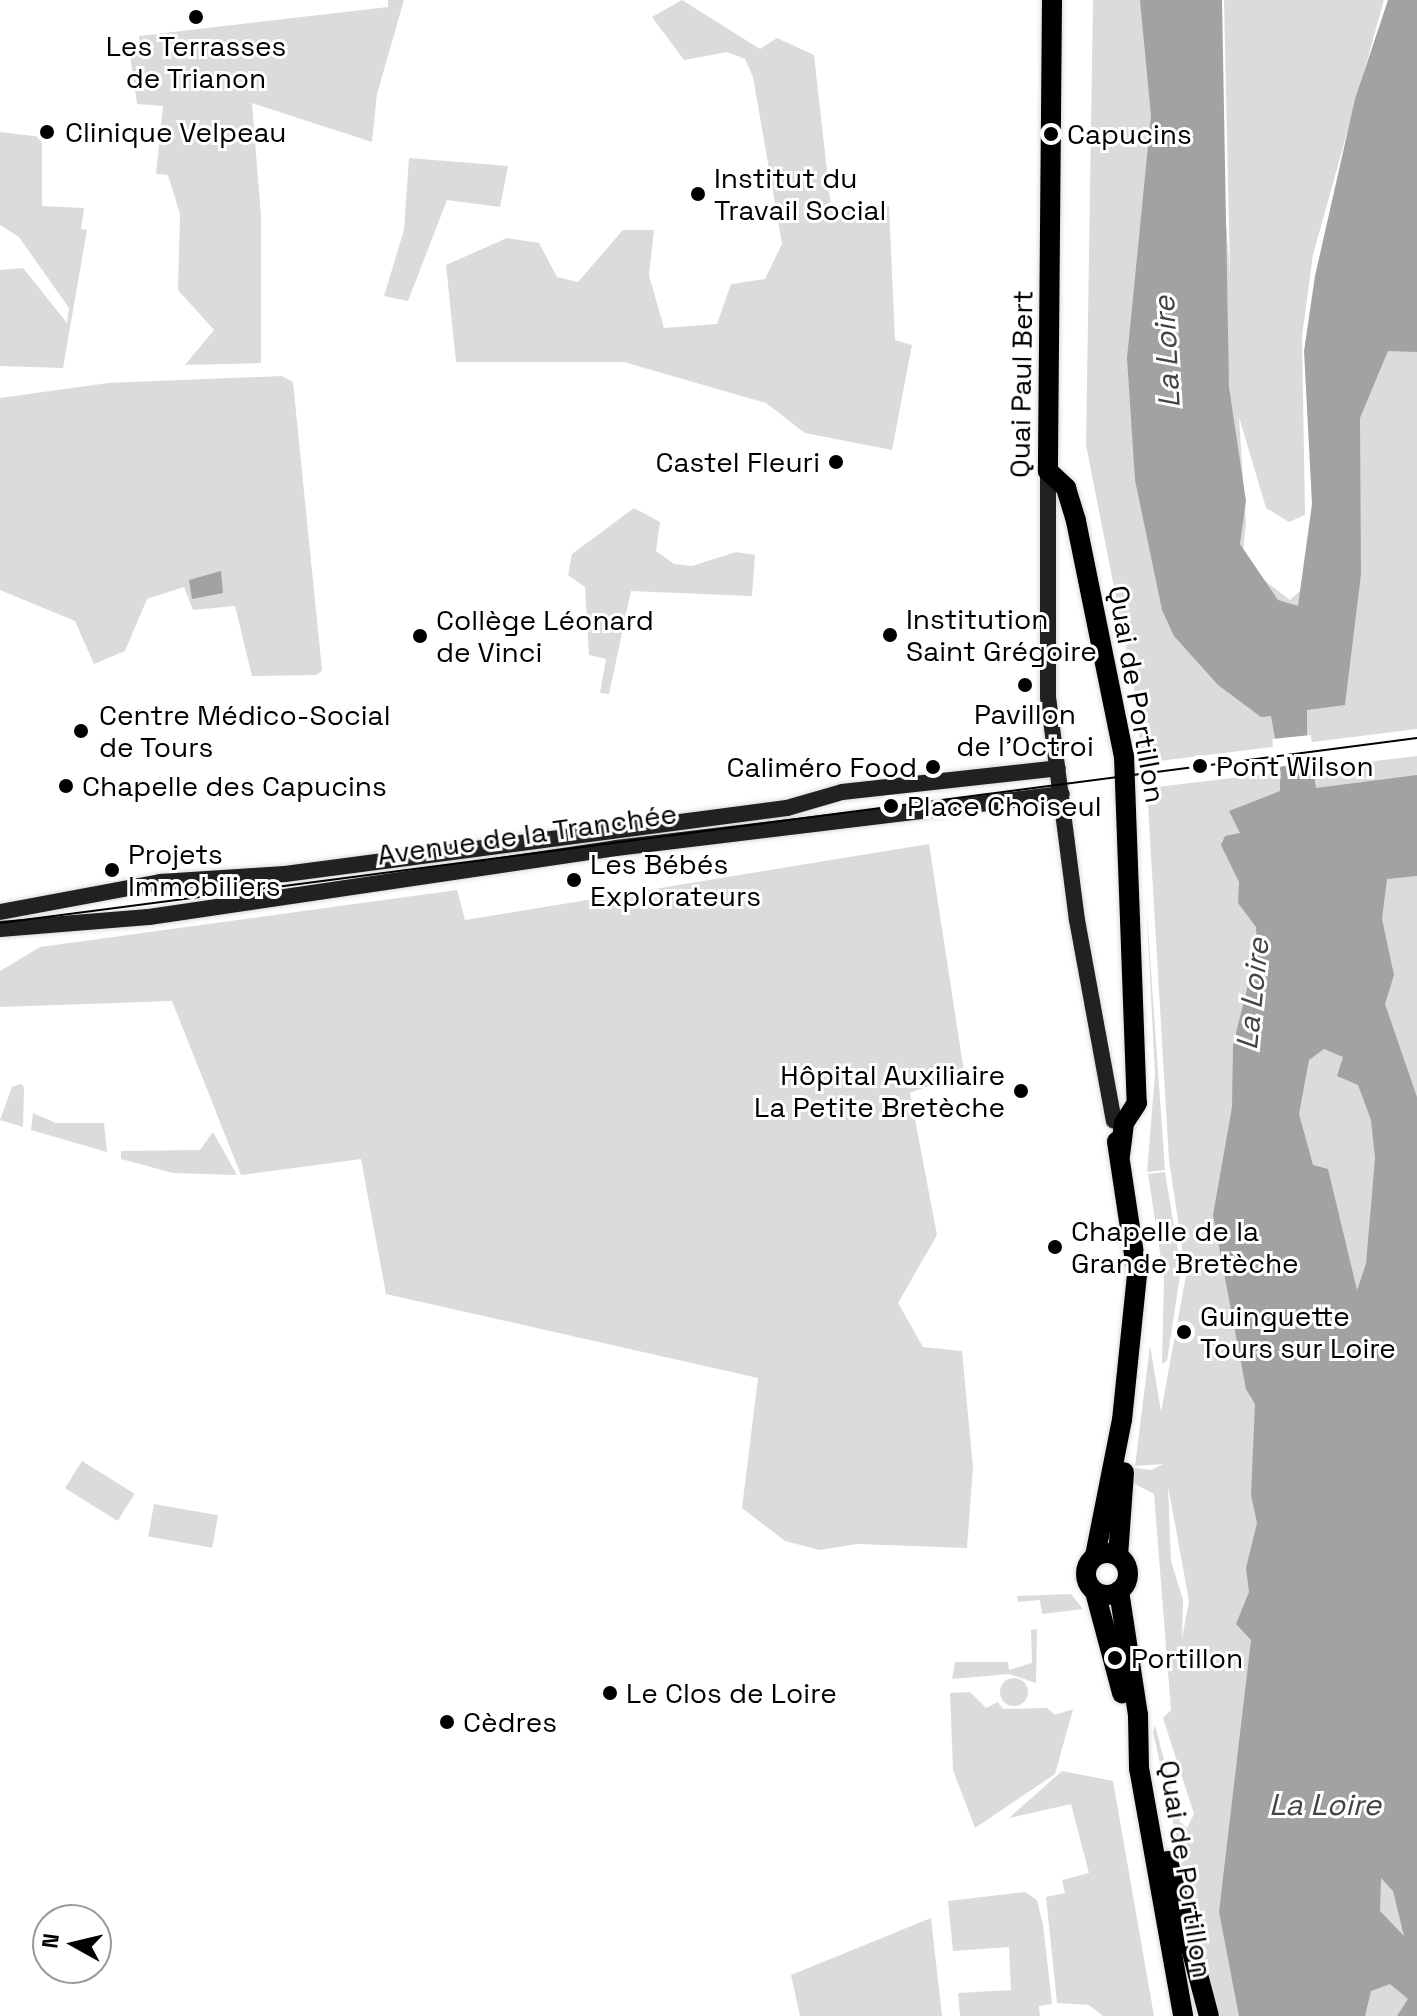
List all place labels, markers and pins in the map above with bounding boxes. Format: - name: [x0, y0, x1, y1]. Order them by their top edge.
- marker: Les Terrasses de Trianon: [187, 8, 205, 26]
- place label: Les Terrasses de Trianon: [105, 29, 287, 95]
- place label: Clinique Velpeau: [65, 115, 287, 149]
- place label: Capucins: [1067, 117, 1192, 151]
- marker: Clinique Velpeau: [36, 121, 58, 143]
- marker: Capucins: [1042, 125, 1060, 143]
- place label: Institut du Travail Social: [714, 161, 886, 227]
- marker: Institut du Travail Social: [689, 185, 707, 203]
- place label: Castel Fleuri: [655, 445, 820, 479]
- marker: Castel Fleuri: [827, 453, 845, 471]
- place label: Institution Saint Grégoire: [906, 602, 1097, 668]
- place label: Collège Léonard de Vinci: [436, 603, 654, 669]
- marker: Institution Saint Grégoire: [881, 626, 899, 644]
- marker: Collège Léonard de Vinci: [411, 627, 429, 645]
- marker: Pavillon de l'Octroi: [1016, 676, 1034, 694]
- place label: Pavillon de l'Octroi: [956, 697, 1094, 763]
- place label: Centre Médico-Social de Tours: [99, 698, 391, 764]
- marker: Centre Médico-Social de Tours: [70, 720, 92, 742]
- place label: Pont Wilson: [1216, 749, 1374, 783]
- place label: Caliméro Food: [726, 750, 917, 784]
- marker: Pont Wilson: [1191, 757, 1209, 775]
- marker: Caliméro Food: [924, 758, 942, 776]
- place label: Chapelle des Capucins: [82, 769, 387, 803]
- marker: Chapelle des Capucins: [57, 777, 75, 795]
- place label: Place Choiseul: [907, 789, 1102, 823]
- marker: Place Choiseul: [882, 797, 900, 815]
- place label: Projets Immobiliers: [128, 837, 281, 903]
- place label: Les Bébés Explorateurs: [590, 847, 761, 913]
- marker: Projets Immobiliers: [103, 861, 121, 879]
- marker: Les Bébés Explorateurs: [565, 871, 583, 889]
- place label: Hôpital Auxiliaire La Petite Bretèche: [754, 1058, 1005, 1124]
- marker: Hôpital Auxiliaire La Petite Bretèche: [1012, 1082, 1030, 1100]
- place label: Chapelle de la Grande Bretèche: [1071, 1214, 1299, 1280]
- marker: Chapelle de la Grande Bretèche: [1046, 1238, 1064, 1256]
- place label: Guinguette Tours sur Loire: [1200, 1299, 1396, 1365]
- marker: Guinguette Tours sur Loire: [1175, 1323, 1193, 1341]
- place label: Portillon: [1131, 1641, 1243, 1675]
- marker: Portillon: [1106, 1649, 1124, 1667]
- place label: Le Clos de Loire: [626, 1676, 837, 1710]
- marker: Le Clos de Loire: [601, 1684, 619, 1702]
- place label: Cèdres: [463, 1705, 557, 1739]
- marker: Cèdres: [438, 1713, 456, 1731]

